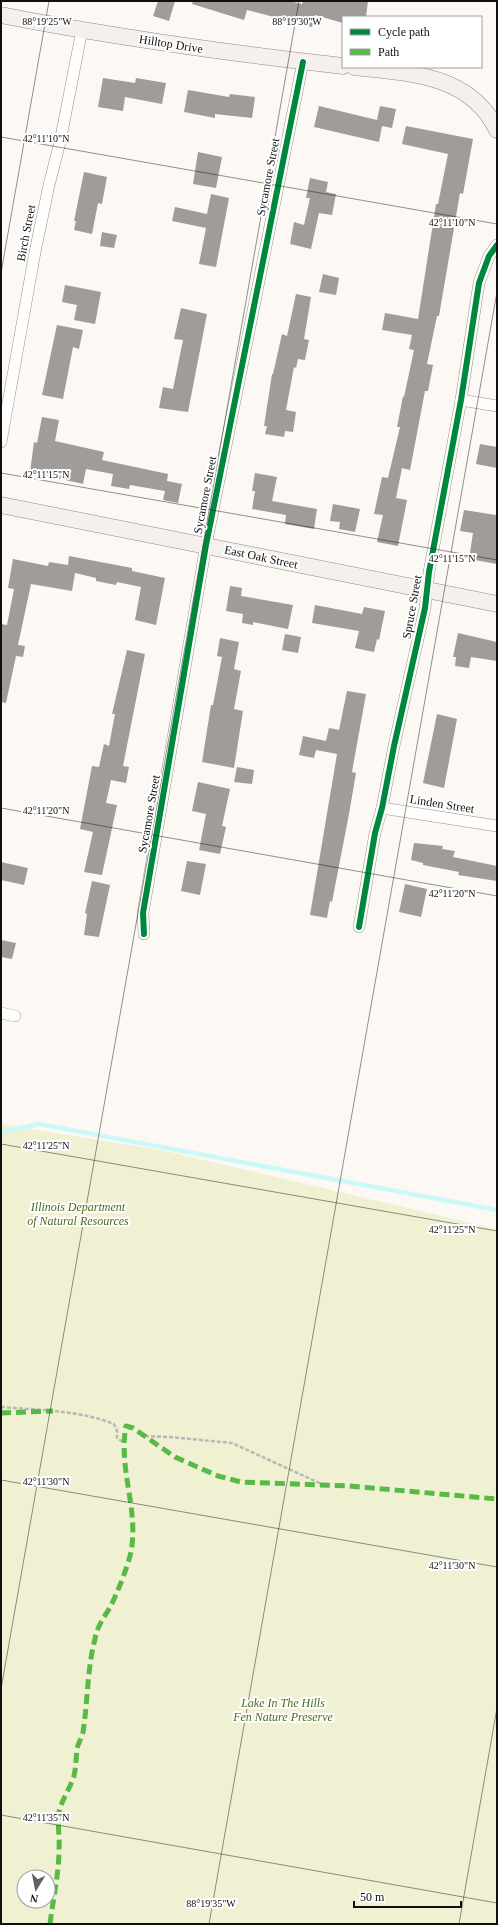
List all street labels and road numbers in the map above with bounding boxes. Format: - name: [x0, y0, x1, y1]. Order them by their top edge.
- street label: Hilltop Drive: [138, 32, 204, 56]
- street label: Sycamore Street: [254, 136, 283, 217]
- street label: Birch Street: [14, 203, 38, 263]
- street label: Sycamore Street: [191, 454, 220, 535]
- street label: East Oak Street: [223, 542, 300, 572]
- street label: Spruce Street: [400, 573, 425, 640]
- street label: Sycamore Street: [135, 773, 163, 854]
- street label: Linden Street: [409, 792, 476, 816]

